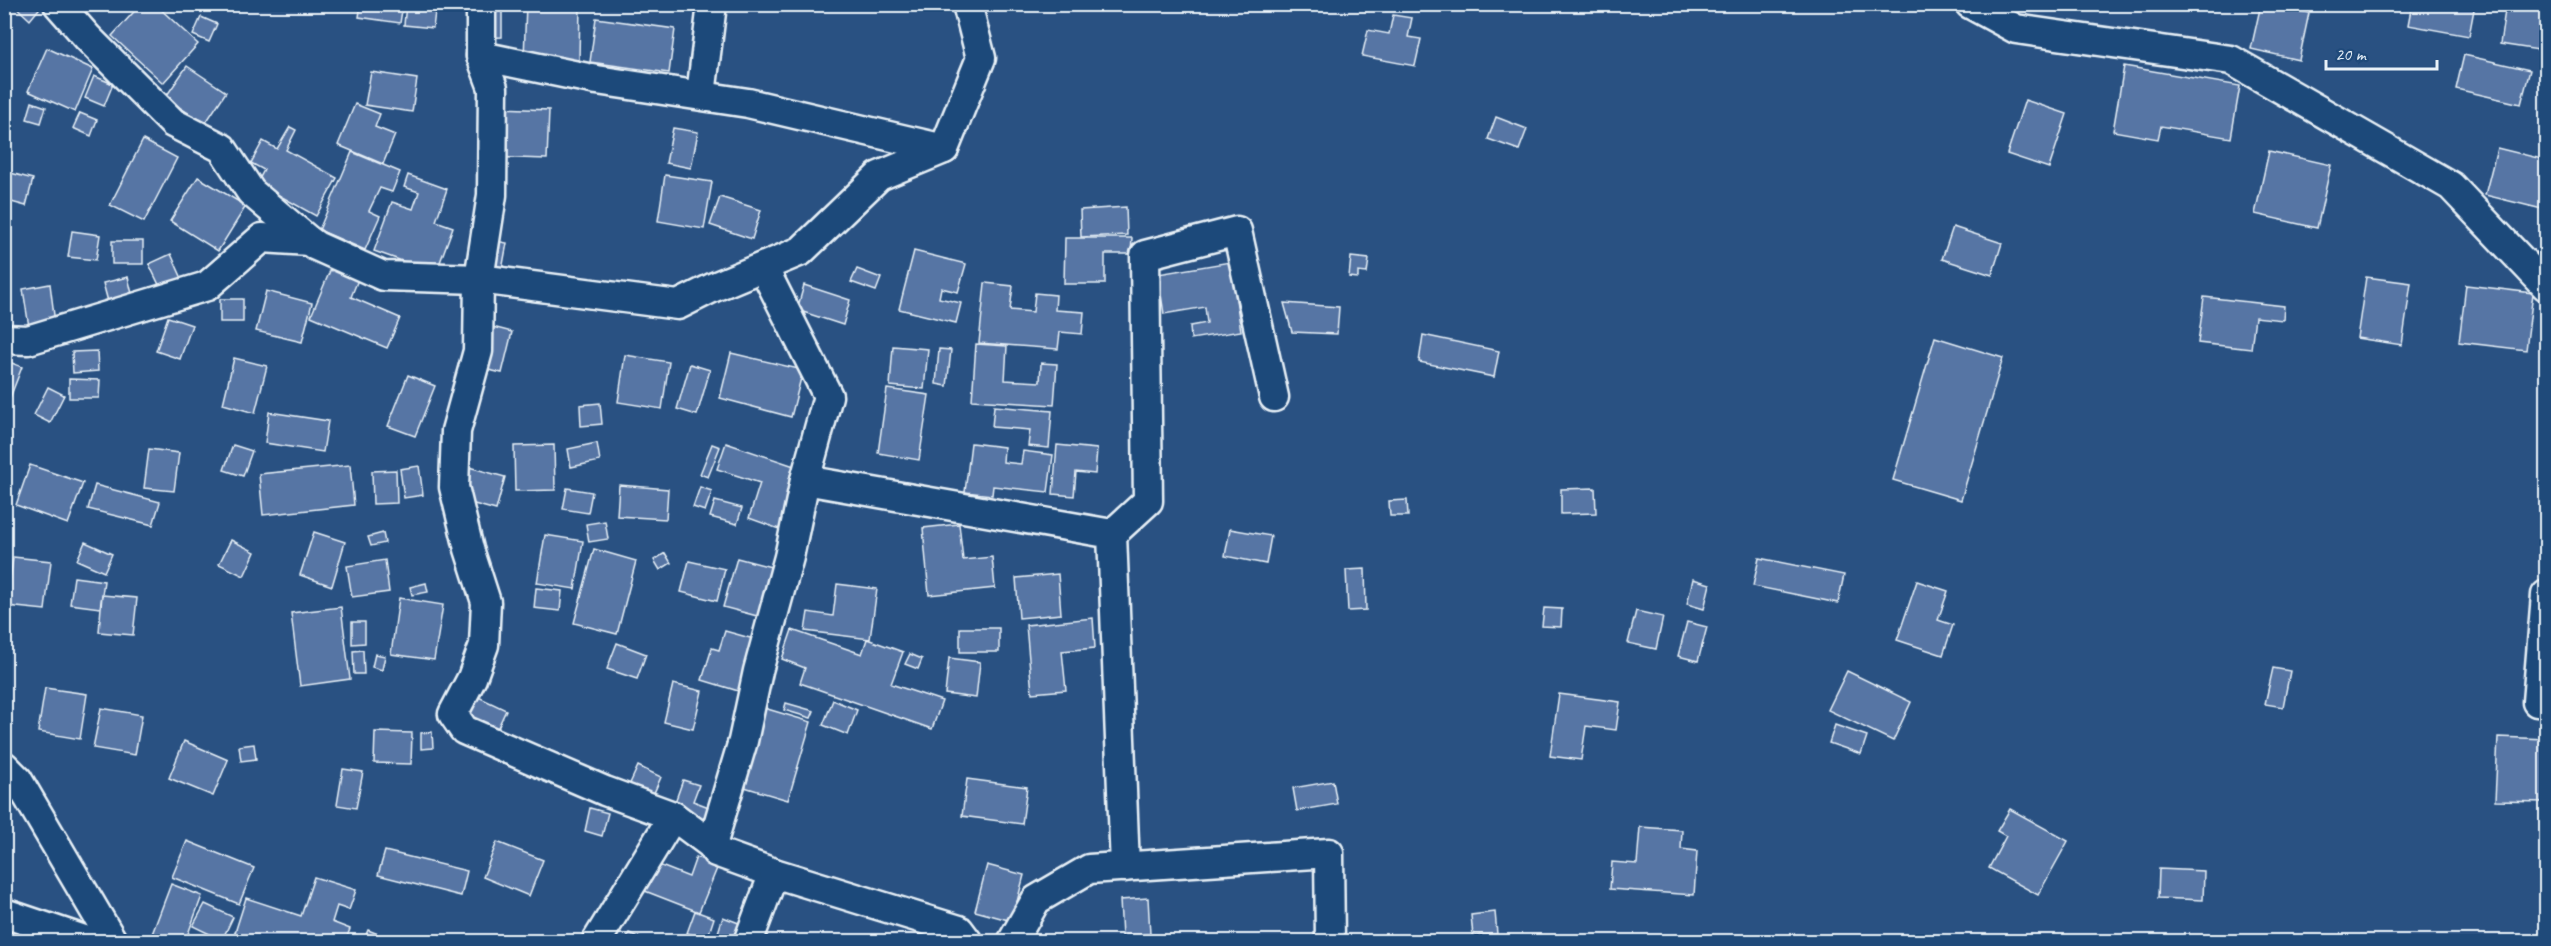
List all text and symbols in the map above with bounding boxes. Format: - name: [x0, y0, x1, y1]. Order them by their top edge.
- scale bar: [2326, 33, 2437, 71]
- text: 20 m: [2335, 43, 2368, 65]

